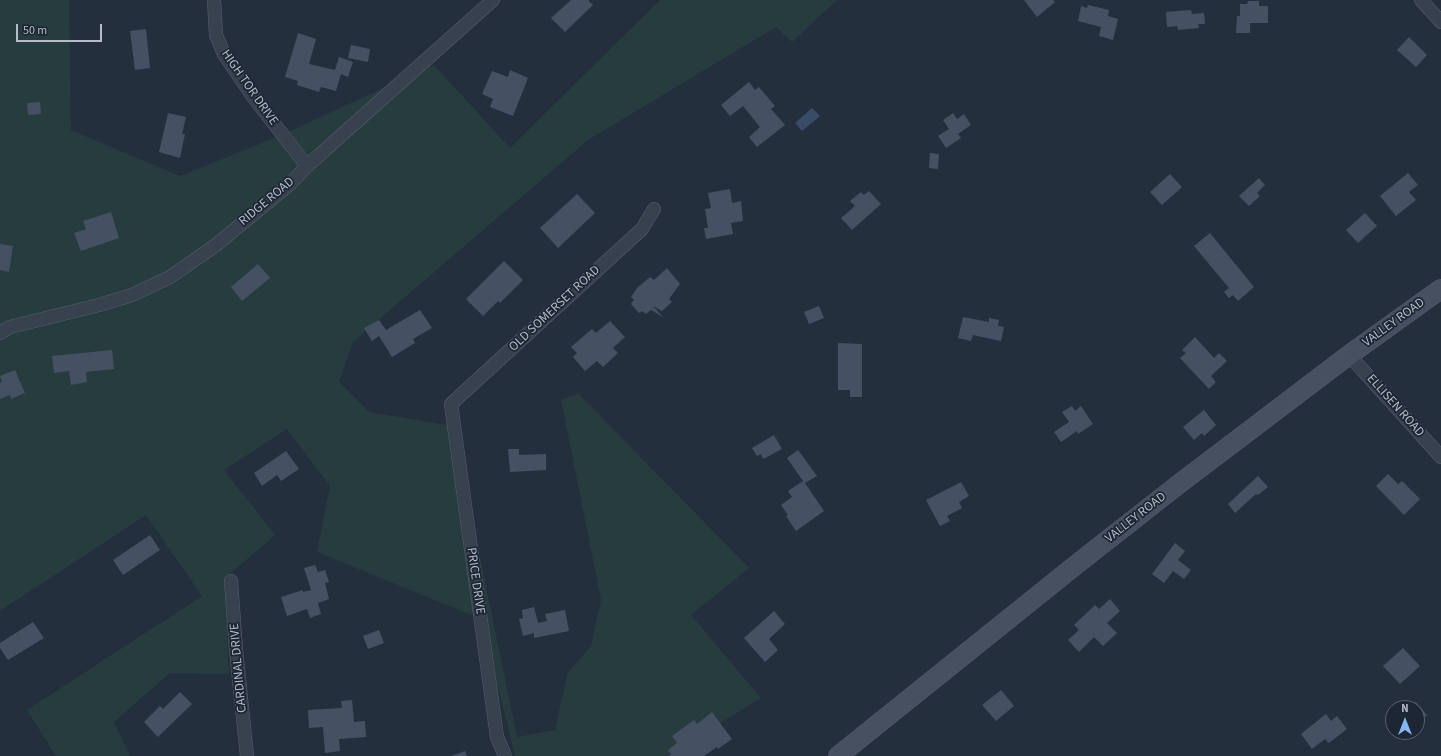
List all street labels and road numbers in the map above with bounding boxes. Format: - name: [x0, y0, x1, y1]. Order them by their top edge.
- street label: HIGH TOR DRIVE: [217, 47, 281, 129]
- street label: RIDGE ROAD: [236, 174, 298, 230]
- street label: OLD SOMERSET ROAD: [506, 263, 604, 355]
- street label: VALLEY ROAD: [1360, 295, 1428, 351]
- street label: ELLISEN ROAD: [1363, 372, 1427, 440]
- street label: VALLEY ROAD: [1103, 489, 1169, 547]
- street label: PRICE DRIVE: [463, 547, 487, 615]
- street label: CARDINAL DRIVE: [227, 622, 251, 714]

